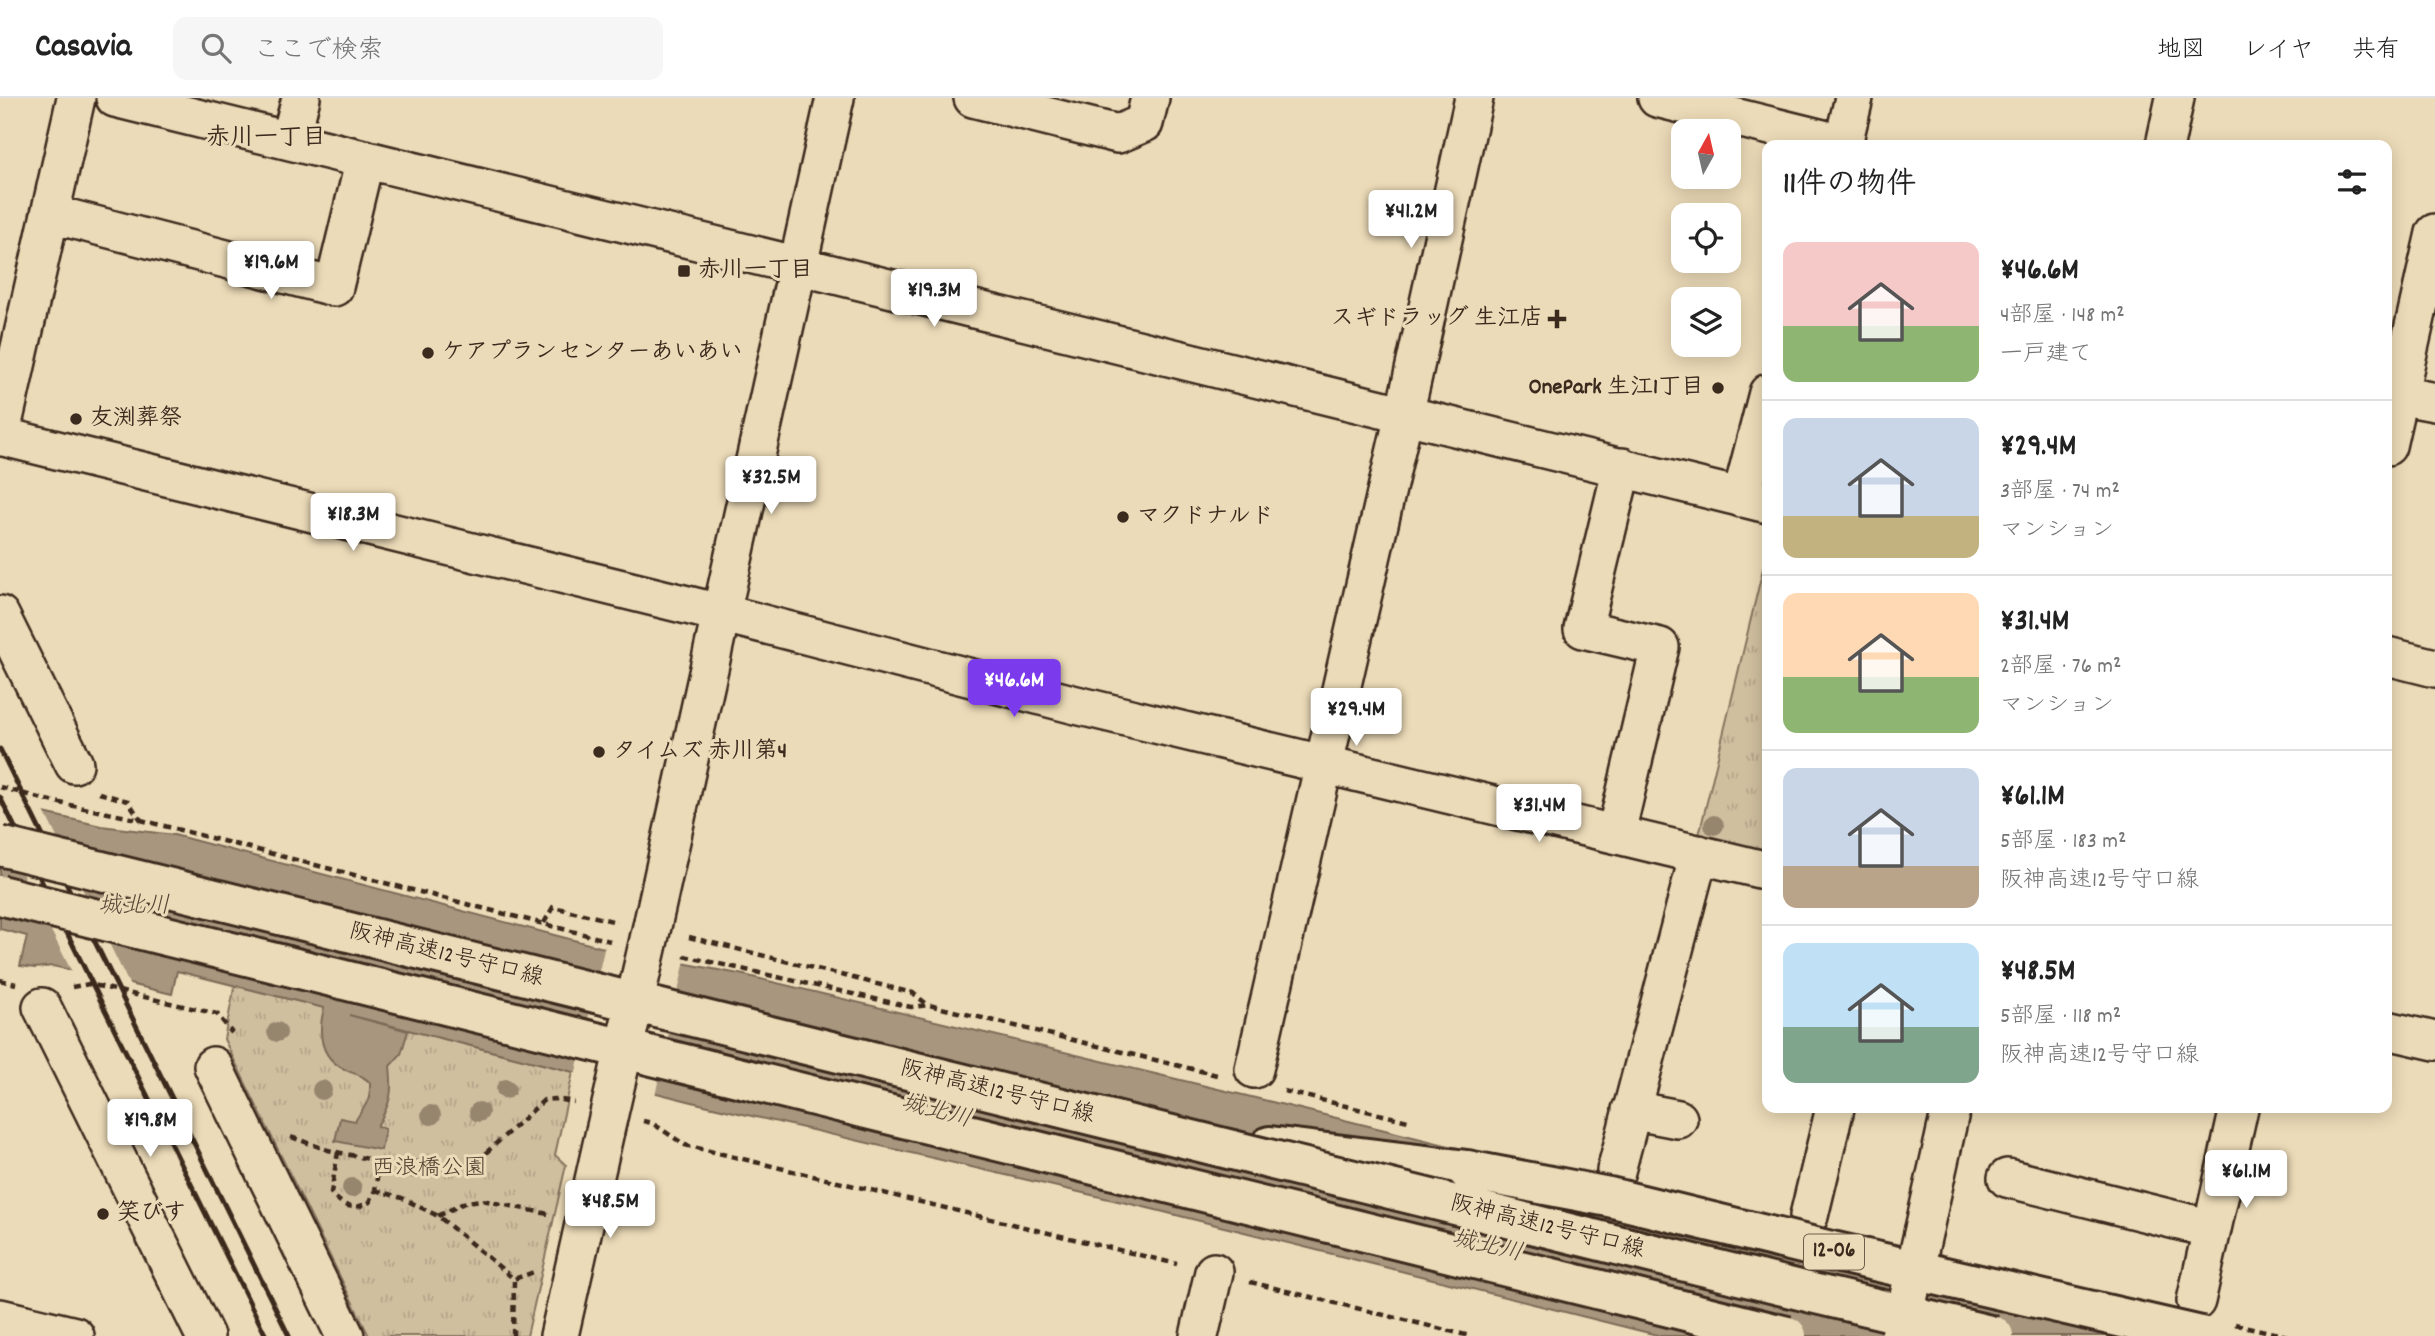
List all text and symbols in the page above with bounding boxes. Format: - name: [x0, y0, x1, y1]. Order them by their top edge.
- search box: [173, 17, 663, 80]
- text: Casavia: [35, 25, 131, 72]
- icon: search: [197, 29, 235, 67]
- text: ここで検索: [253, 33, 383, 70]
- text: 地図: [2157, 34, 2205, 68]
- text: レイヤ: [2243, 34, 2314, 68]
- text: 共有: [2352, 34, 2400, 68]
- north arrow: [1671, 119, 1741, 189]
- map controls: [1671, 119, 1741, 357]
- district label: 赤川一丁目: [206, 122, 326, 156]
- icon: filters: [2333, 163, 2371, 201]
- text: 11件の物件: [1783, 165, 1916, 208]
- pin: ¥41.2M: [1354, 190, 1468, 250]
- text: ¥41.2M: [1384, 196, 1438, 229]
- button: locate: [1671, 203, 1741, 273]
- pin: ¥19.6M: [214, 242, 328, 301]
- text: ¥19.6M: [243, 247, 299, 280]
- text: ¥46.6M: [2000, 251, 2079, 294]
- place label: 赤川一丁目: [698, 255, 813, 288]
- marker: 赤川一丁目: [676, 263, 692, 279]
- pin: ¥19.3M: [877, 270, 991, 329]
- icon: home: [1839, 270, 1923, 354]
- text: ¥19.3M: [907, 275, 961, 308]
- button: layers: [1671, 287, 1741, 357]
- text: 4部屋 · 148 m²: [2000, 300, 2125, 333]
- place label: スギドラッグ 生江店: [1331, 303, 1543, 336]
- marker: スギドラッグ 生江店: [1549, 311, 1565, 327]
- place label: ケアプランセンターあいあい: [442, 337, 742, 370]
- text: 一戸建て: [2000, 339, 2092, 372]
- marker: ケアプランセンターあいあい: [420, 345, 436, 361]
- place label: OnePark 生江1丁目: [1529, 372, 1704, 405]
- marker: OnePark 生江1丁目: [1710, 380, 1726, 396]
- place label: 友渕葬祭: [90, 403, 182, 436]
- marker: 友渕葬祭: [68, 411, 84, 427]
- text: ¥29.4M: [2000, 427, 2076, 470]
- icon: home: [1839, 446, 1923, 530]
- pin: ¥32.5M: [714, 456, 828, 516]
- text: ¥32.5M: [741, 462, 801, 495]
- text: 3部屋 · 74 m²: [2000, 476, 2120, 509]
- pin: ¥18.3M: [296, 494, 410, 553]
- text: ¥18.3M: [327, 499, 379, 532]
- place label: マクドナルド: [1137, 501, 1274, 534]
- marker: マクドナルド: [1115, 509, 1131, 525]
- text: マンション: [2000, 515, 2114, 548]
- text: ¥31.4M: [2000, 602, 2069, 645]
- icon: home: [1839, 621, 1923, 705]
- text: 2部屋 · 76 m²: [2000, 651, 2121, 684]
- pin: ¥46.6M: [957, 660, 1071, 719]
- text: ¥46.6M: [984, 665, 1044, 698]
- pin: ¥29.4M: [1299, 688, 1413, 748]
- text: マンション: [2000, 690, 2114, 723]
- text: ¥29.4M: [1327, 694, 1385, 727]
- place label: タイムズ 赤川第4: [613, 736, 787, 769]
- marker: タイムズ 赤川第4: [591, 744, 607, 760]
- text: ¥61.1M: [2000, 777, 2065, 820]
- pin: ¥31.4M: [1482, 784, 1596, 844]
- text: ¥31.4M: [1512, 790, 1566, 823]
- icon: home: [1839, 796, 1923, 880]
- text: 5部屋 · 183 m²: [2000, 826, 2126, 859]
- text: 阪神高速12号守口線: [2000, 865, 2199, 898]
- water label: 城北川: [98, 890, 170, 924]
- street label: 阪神高速12号守口線: [345, 916, 547, 996]
- text: ¥48.5M: [2000, 952, 2075, 995]
- icon: home: [1839, 971, 1923, 1055]
- text: 5部屋 · 118 m²: [2000, 1001, 2121, 1034]
- text: 阪神高速12号守口線: [2000, 1040, 2199, 1073]
- street label: 阪神高速12号守口線: [896, 1053, 1098, 1133]
- water label: 城北川: [897, 1086, 975, 1138]
- pin: ¥19.8M: [93, 1100, 207, 1159]
- text: ¥19.8M: [123, 1105, 177, 1138]
- pin: ¥61.1M: [2189, 1150, 2303, 1210]
- park label: 西浪橋公園: [372, 1153, 487, 1186]
- text: ¥61.1M: [2221, 1156, 2271, 1189]
- pin: ¥48.5M: [553, 1180, 667, 1240]
- text: ¥48.5M: [581, 1186, 639, 1219]
- street label: 阪神高速12号守口線: [1446, 1188, 1648, 1268]
- place label: 笑びす: [117, 1198, 186, 1231]
- marker: 笑びす: [95, 1206, 111, 1222]
- water label: 城北川: [1448, 1222, 1526, 1272]
- road number: 12-06: [1804, 1234, 1864, 1270]

